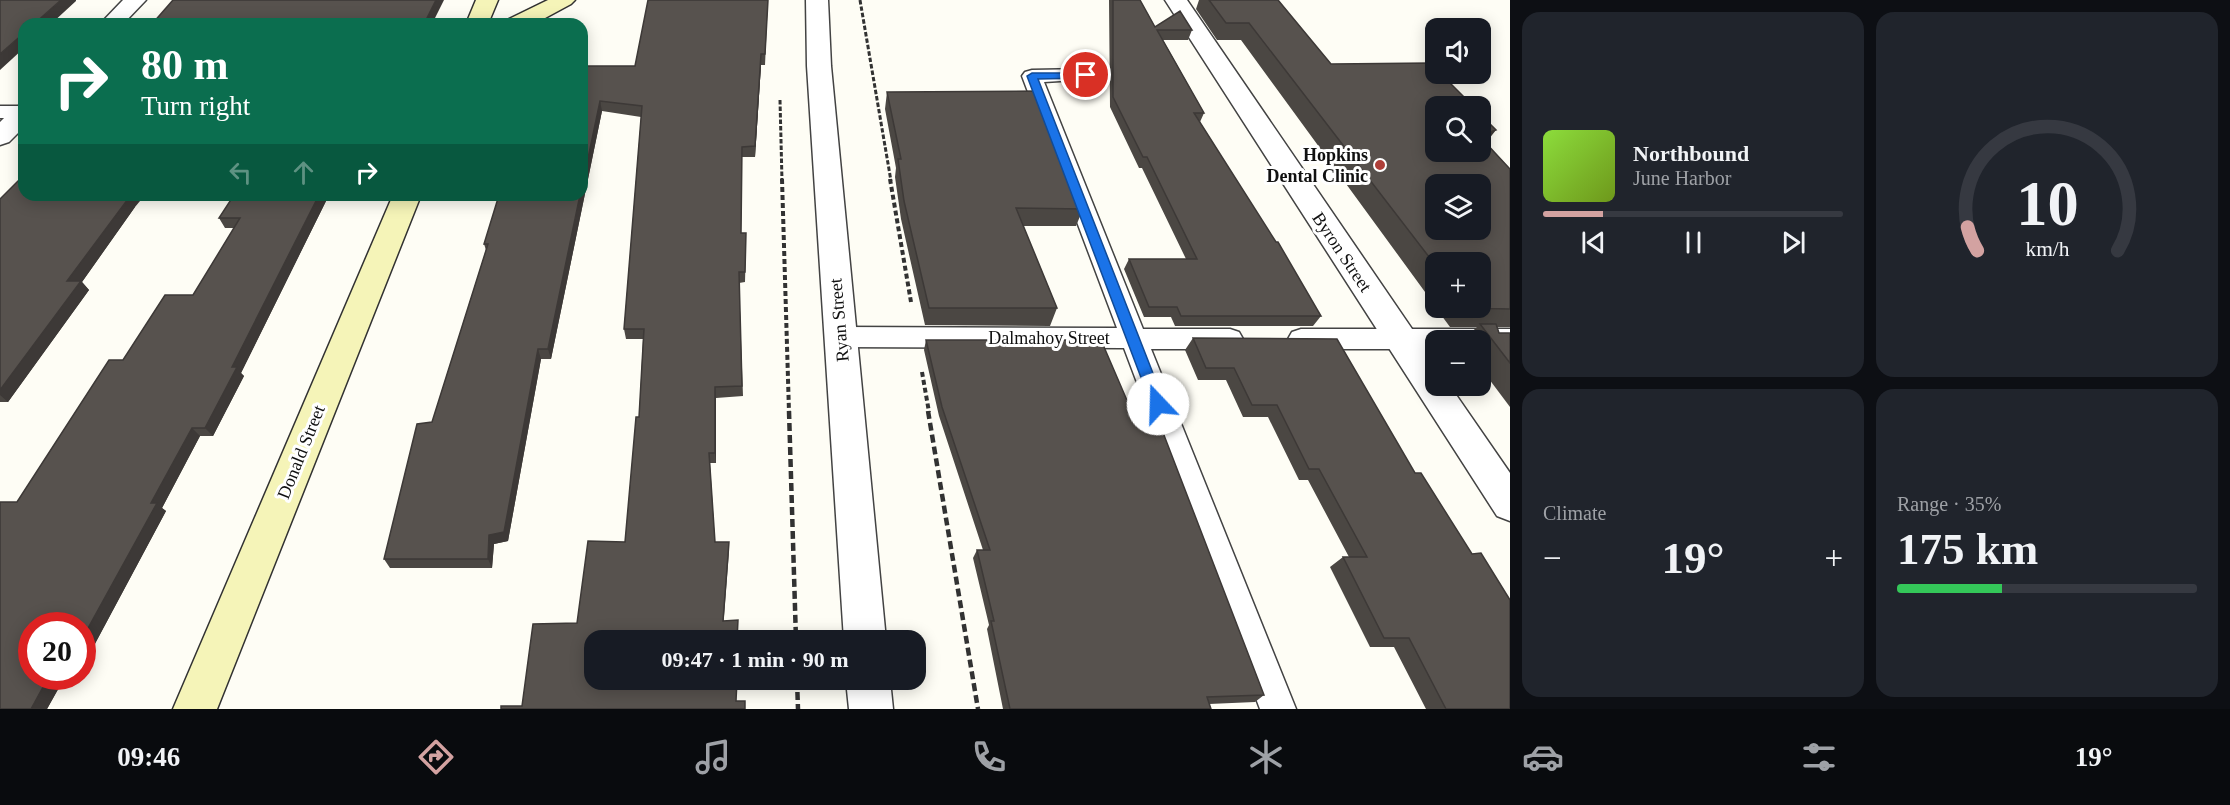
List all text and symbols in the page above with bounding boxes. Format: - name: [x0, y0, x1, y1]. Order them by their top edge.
- map controls: [1425, 18, 1491, 396]
- button: sound: [1425, 18, 1491, 84]
- icon: right: [42, 42, 120, 120]
- text: 80 m: [141, 42, 229, 88]
- pin: [1060, 49, 1111, 100]
- icon: arrive: [1069, 58, 1102, 91]
- text: Turn right: [141, 91, 250, 121]
- button: search: [1425, 96, 1491, 162]
- text: Northbound: [1633, 141, 1749, 166]
- place label: Hopkins Dental Clinic: [1267, 145, 1368, 186]
- icon: left: [224, 156, 257, 189]
- icon: ahead: [287, 156, 320, 189]
- icon: right: [350, 156, 383, 189]
- marker: Hopkins Dental Clinic: [1373, 158, 1387, 172]
- text: June Harbor: [1633, 167, 1731, 189]
- text: 10: [2016, 170, 2078, 239]
- button: layers: [1425, 174, 1491, 240]
- street label: Byron Street: [1308, 208, 1376, 296]
- icon: previous: [1577, 226, 1610, 259]
- icon: pause: [1677, 226, 1710, 259]
- icon: next: [1777, 226, 1810, 259]
- text: km/h: [2025, 238, 2069, 262]
- button: +: [1425, 252, 1491, 318]
- street label: Ryan Street: [825, 277, 853, 363]
- street label: Dalmahoy Street: [988, 328, 1110, 348]
- button: −: [1425, 330, 1491, 396]
- position arrow: [1126, 372, 1190, 436]
- street label: Donald Street: [273, 402, 329, 502]
- text: Range · 35%: [1897, 493, 2001, 515]
- text: Climate: [1543, 502, 1606, 524]
- text: 175 km: [1897, 524, 2038, 574]
- text: 19°: [1662, 533, 1725, 583]
- text: −: [1543, 540, 1562, 576]
- text: +: [1824, 540, 1843, 576]
- speed limit sign: 20: [18, 612, 96, 690]
- text: 09:47 · 1 min · 90 m: [662, 647, 849, 672]
- icon: directions: [415, 736, 457, 778]
- icon: music: [692, 736, 734, 778]
- icon: phone: [968, 736, 1010, 778]
- icon: climate: [1245, 736, 1287, 778]
- icon: car: [1522, 736, 1564, 778]
- icon: filters: [1798, 736, 1840, 778]
- text: 09:46: [117, 742, 180, 772]
- text: 19°: [2075, 742, 2113, 772]

